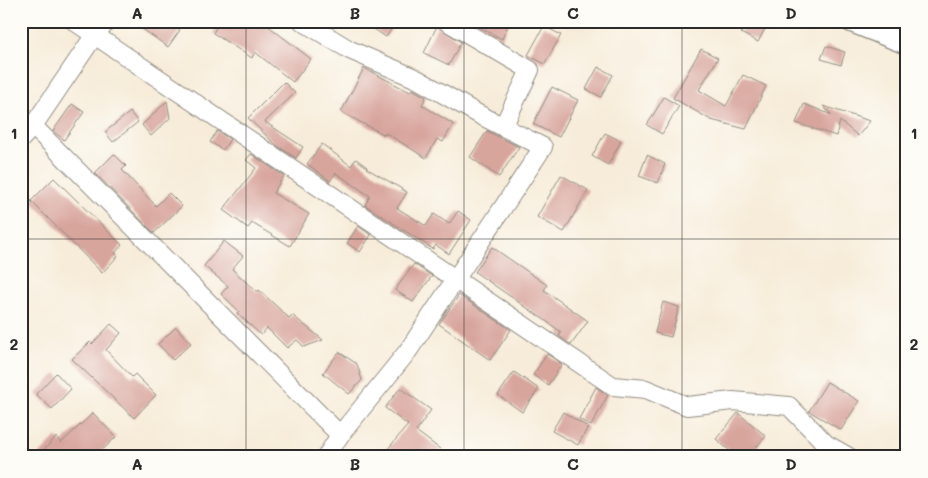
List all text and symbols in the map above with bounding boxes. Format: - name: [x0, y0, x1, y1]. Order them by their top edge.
- text: A: [131, 2, 143, 23]
- text: B: [350, 2, 360, 23]
- text: C: [567, 2, 579, 23]
- text: D: [785, 2, 797, 23]
- text: 1: [10, 122, 18, 143]
- text: 1: [910, 122, 918, 143]
- text: 2: [10, 333, 19, 354]
- text: 2: [910, 333, 919, 354]
- text: A: [131, 453, 143, 474]
- text: B: [350, 453, 360, 474]
- text: C: [567, 453, 579, 474]
- text: D: [785, 453, 797, 474]

